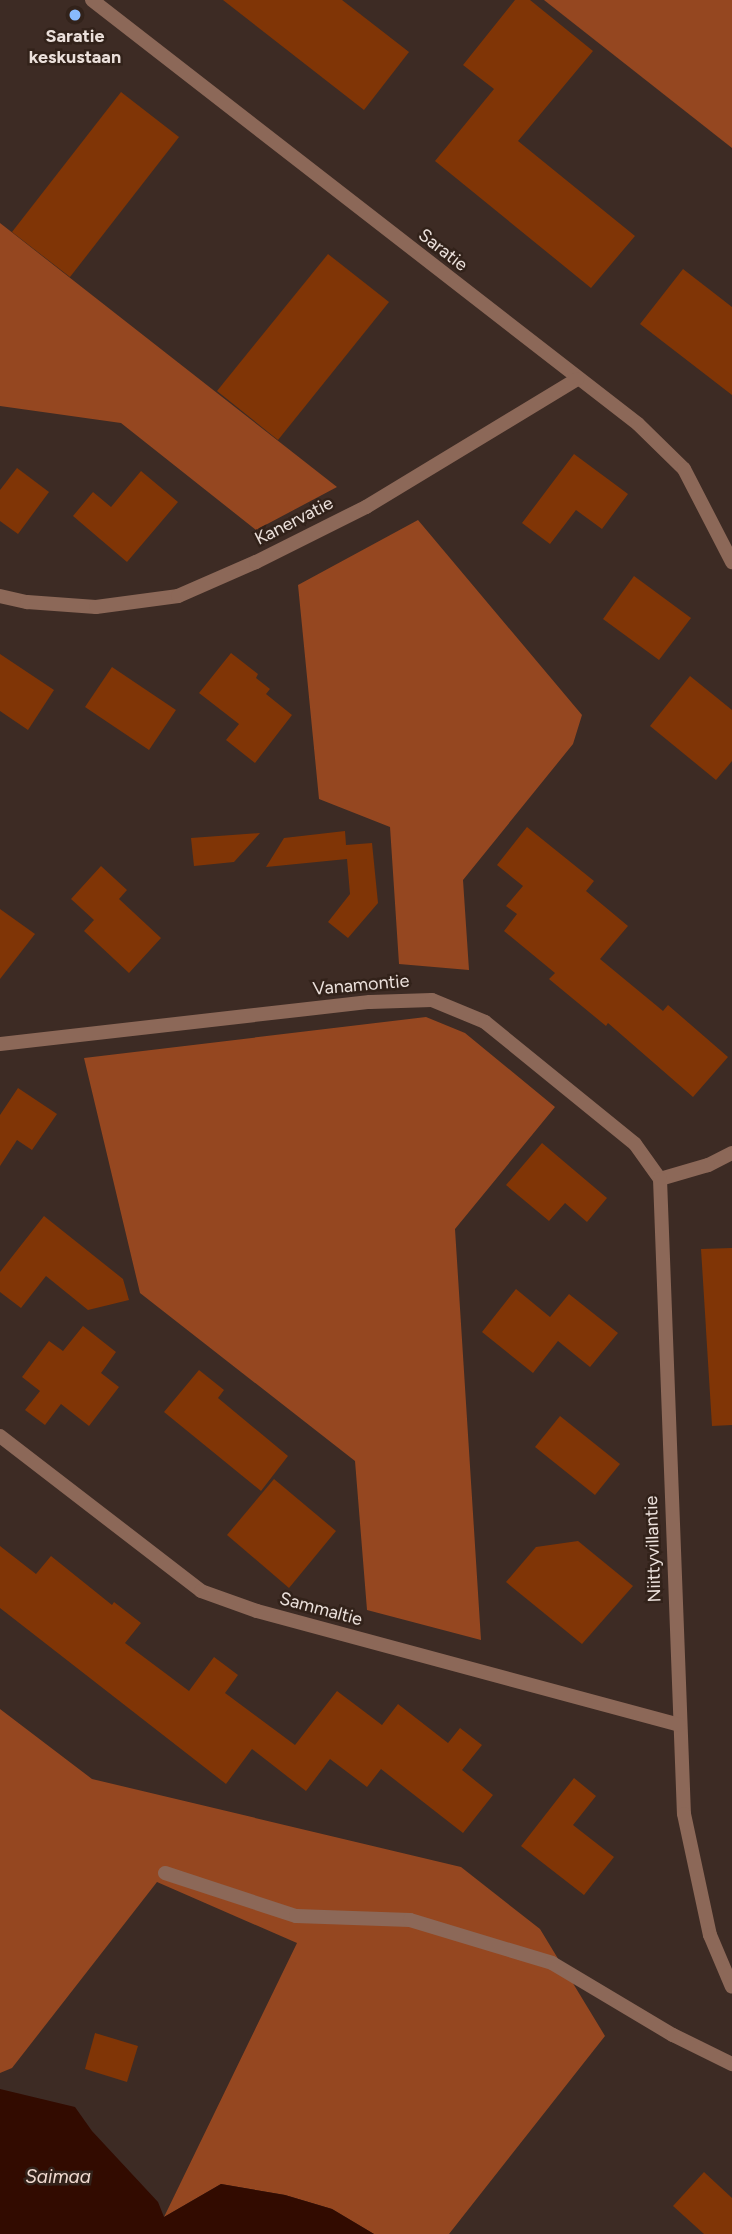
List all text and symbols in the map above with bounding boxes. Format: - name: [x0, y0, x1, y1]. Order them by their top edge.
- marker: Saratie keskustaan: [67, 7, 83, 23]
- place label: Saratie keskustaan: [29, 26, 121, 68]
- street label: Saratie: [414, 224, 472, 276]
- street label: Kanervatie: [251, 492, 337, 550]
- street label: Vanamontie: [312, 970, 410, 1000]
- street label: Niittyvillantie: [640, 1495, 666, 1603]
- street label: Sammaltie: [277, 1588, 365, 1630]
- water label: Saimaa: [25, 2166, 91, 2188]

